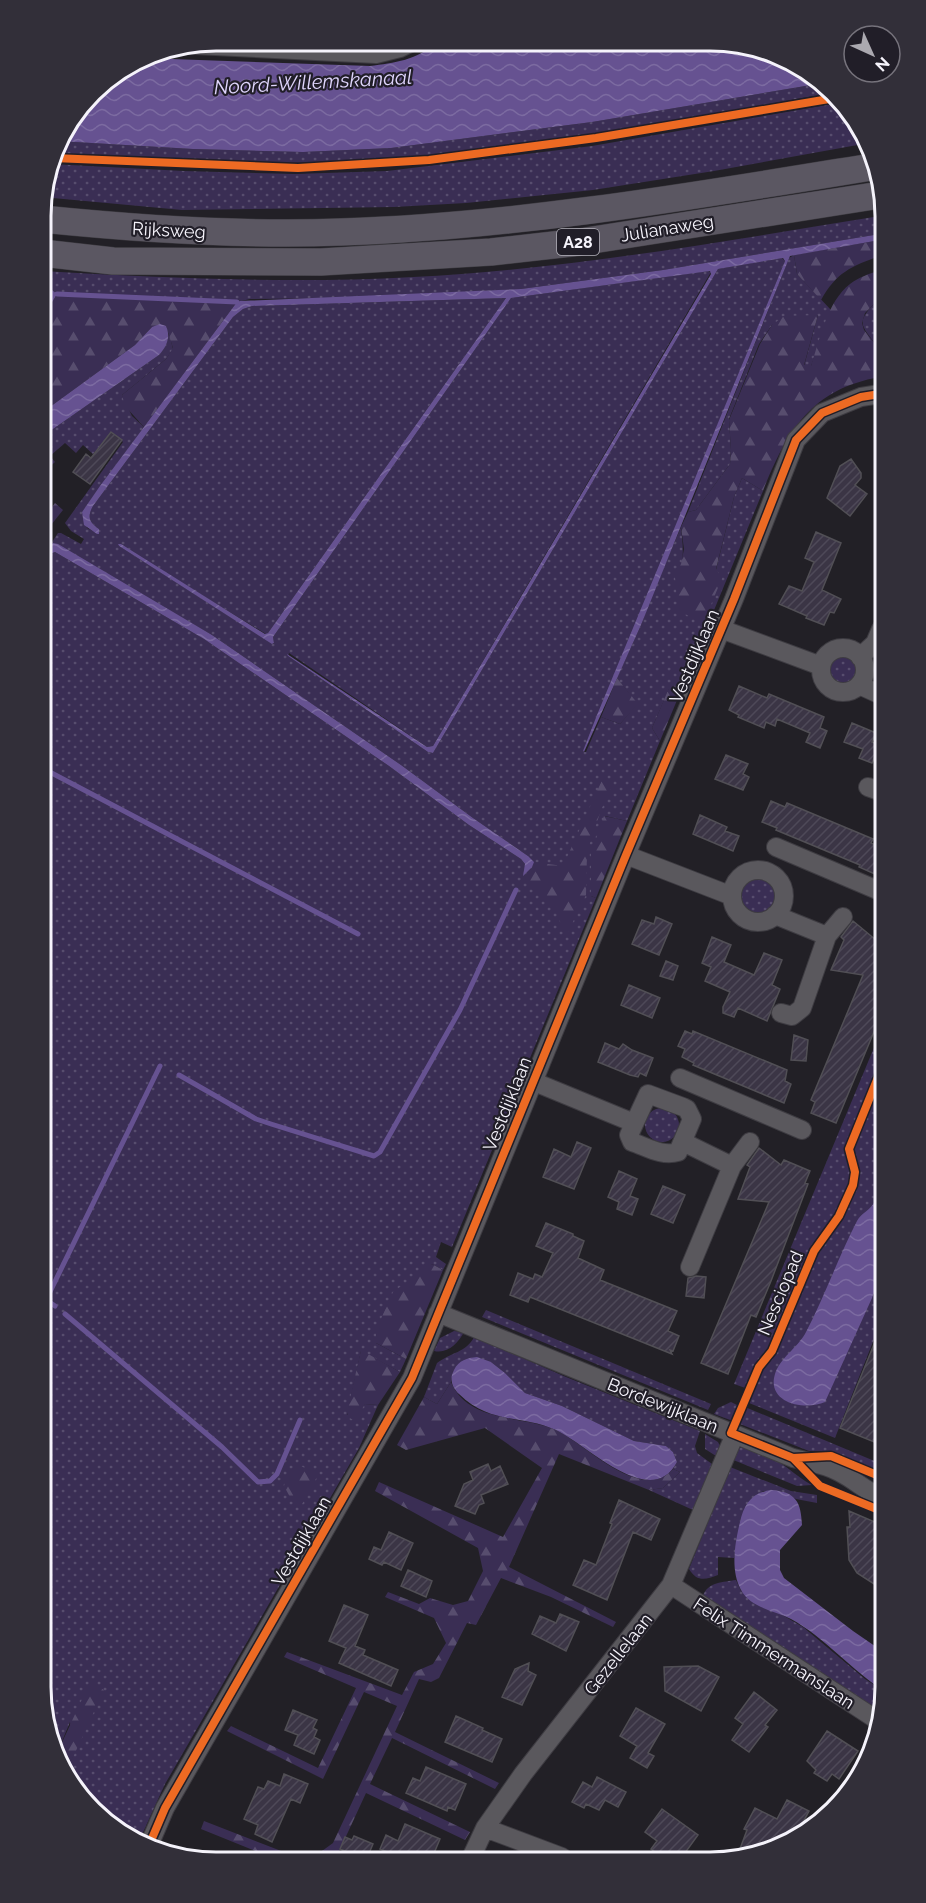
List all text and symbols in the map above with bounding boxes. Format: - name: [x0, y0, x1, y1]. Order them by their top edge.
- north arrow: [842, 24, 902, 84]
- text: N: [871, 53, 893, 75]
- water label: Noord-Willemskanaal: [213, 65, 413, 99]
- street label: Julianaweg: [619, 210, 715, 246]
- street label: Rijksweg: [132, 218, 206, 242]
- road number: A28: [557, 229, 599, 255]
- street label: Vestdijklaan: [665, 606, 723, 706]
- street label: Vestdijklaan: [479, 1054, 535, 1154]
- street label: Nesciopad: [753, 1248, 807, 1338]
- street label: Bordewijklaan: [605, 1373, 721, 1437]
- street label: Vestdijklaan: [267, 1492, 335, 1590]
- street label: Felix Timmermanslaan: [689, 1593, 859, 1713]
- street label: Gezellelaan: [580, 1609, 656, 1699]

